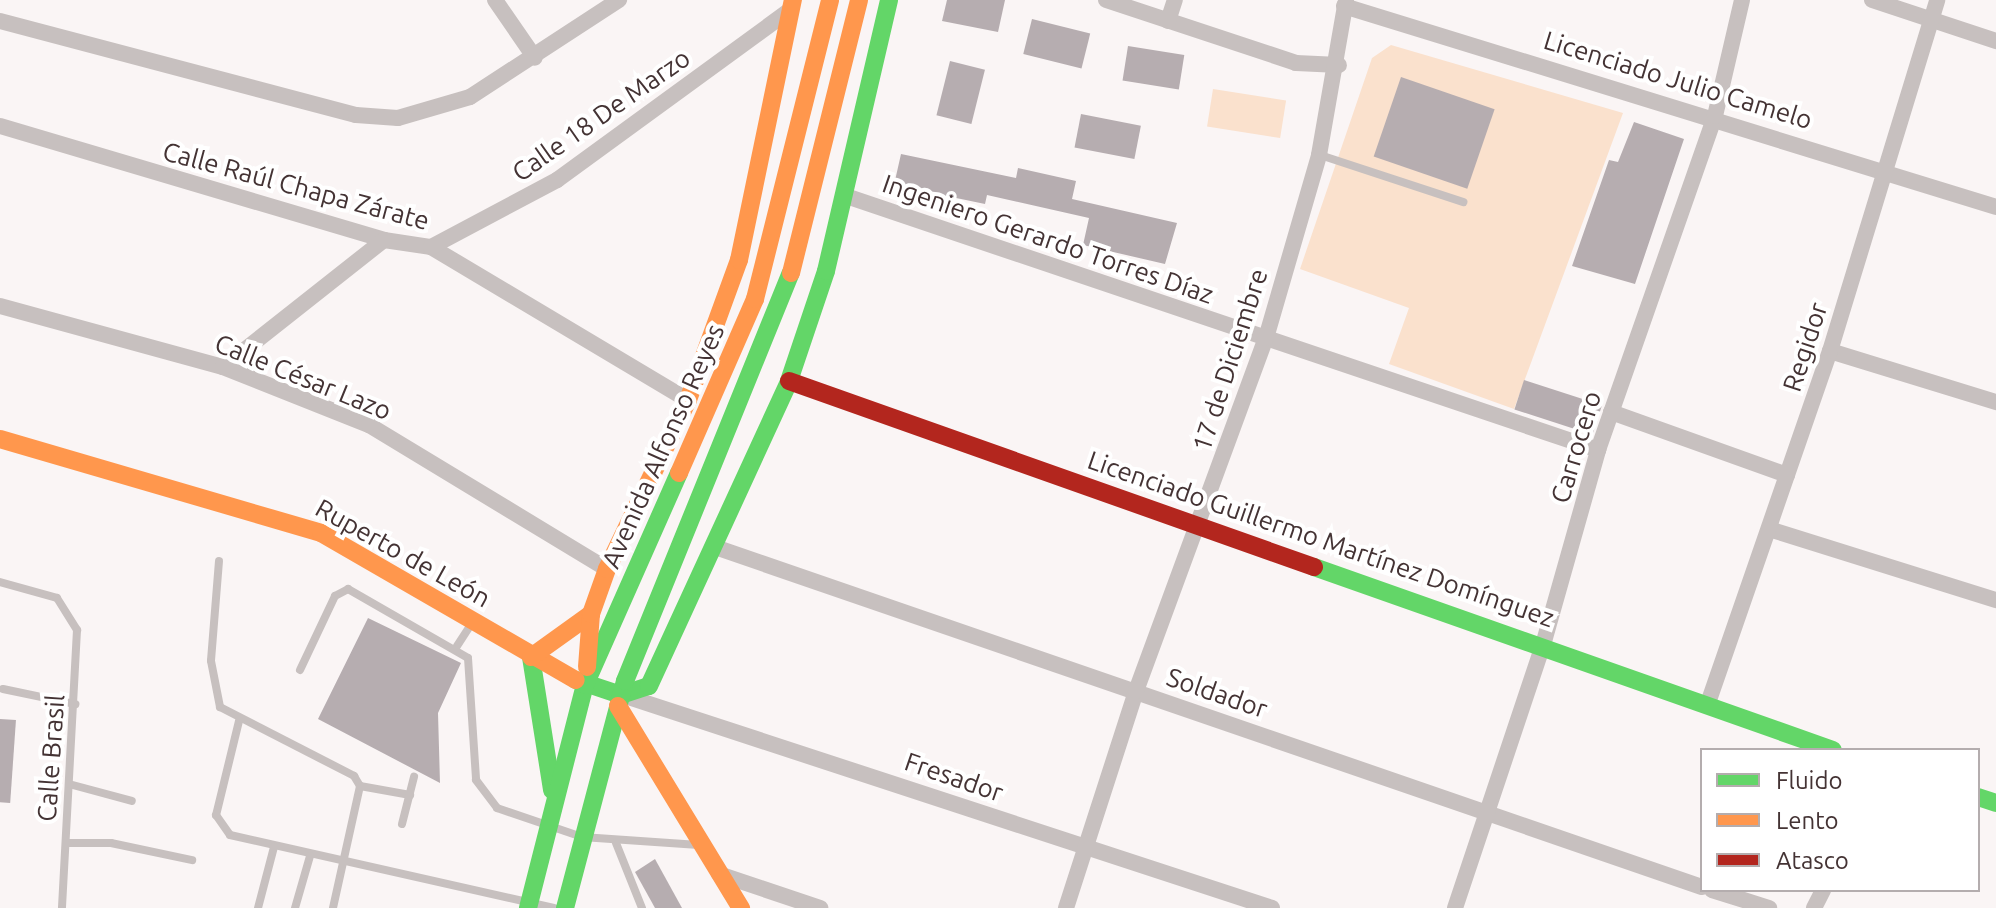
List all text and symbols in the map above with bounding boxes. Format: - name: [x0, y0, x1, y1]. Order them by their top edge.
- street label: Licenciado Julio Camelo: [1540, 24, 1816, 136]
- street label: Calle 18 De Marzo: [506, 42, 696, 188]
- street label: Calle Raúl Chapa Zárate: [159, 135, 433, 237]
- street label: Ingeniero Gerardo Torres Díaz: [878, 168, 1218, 310]
- street label: 17 de Diciembre: [1186, 265, 1274, 455]
- street label: Regidor: [1776, 298, 1834, 396]
- street label: Avenida Alfonso Reyes: [595, 319, 731, 573]
- street label: Calle César Lazo: [210, 327, 396, 427]
- street label: Carrocero: [1544, 387, 1608, 507]
- street label: Licenciado Guillermo Martínez Domínguez: [1084, 444, 1558, 634]
- street label: Ruperto de León: [310, 492, 496, 614]
- street label: Soldador: [1163, 661, 1271, 725]
- street label: Calle Brasil: [31, 693, 71, 823]
- street label: Fresador: [901, 746, 1007, 808]
- legend: [1700, 748, 1980, 892]
- text: Fluido: [1776, 767, 1843, 794]
- text: Lento: [1776, 807, 1839, 834]
- text: Atasco: [1776, 847, 1849, 874]

